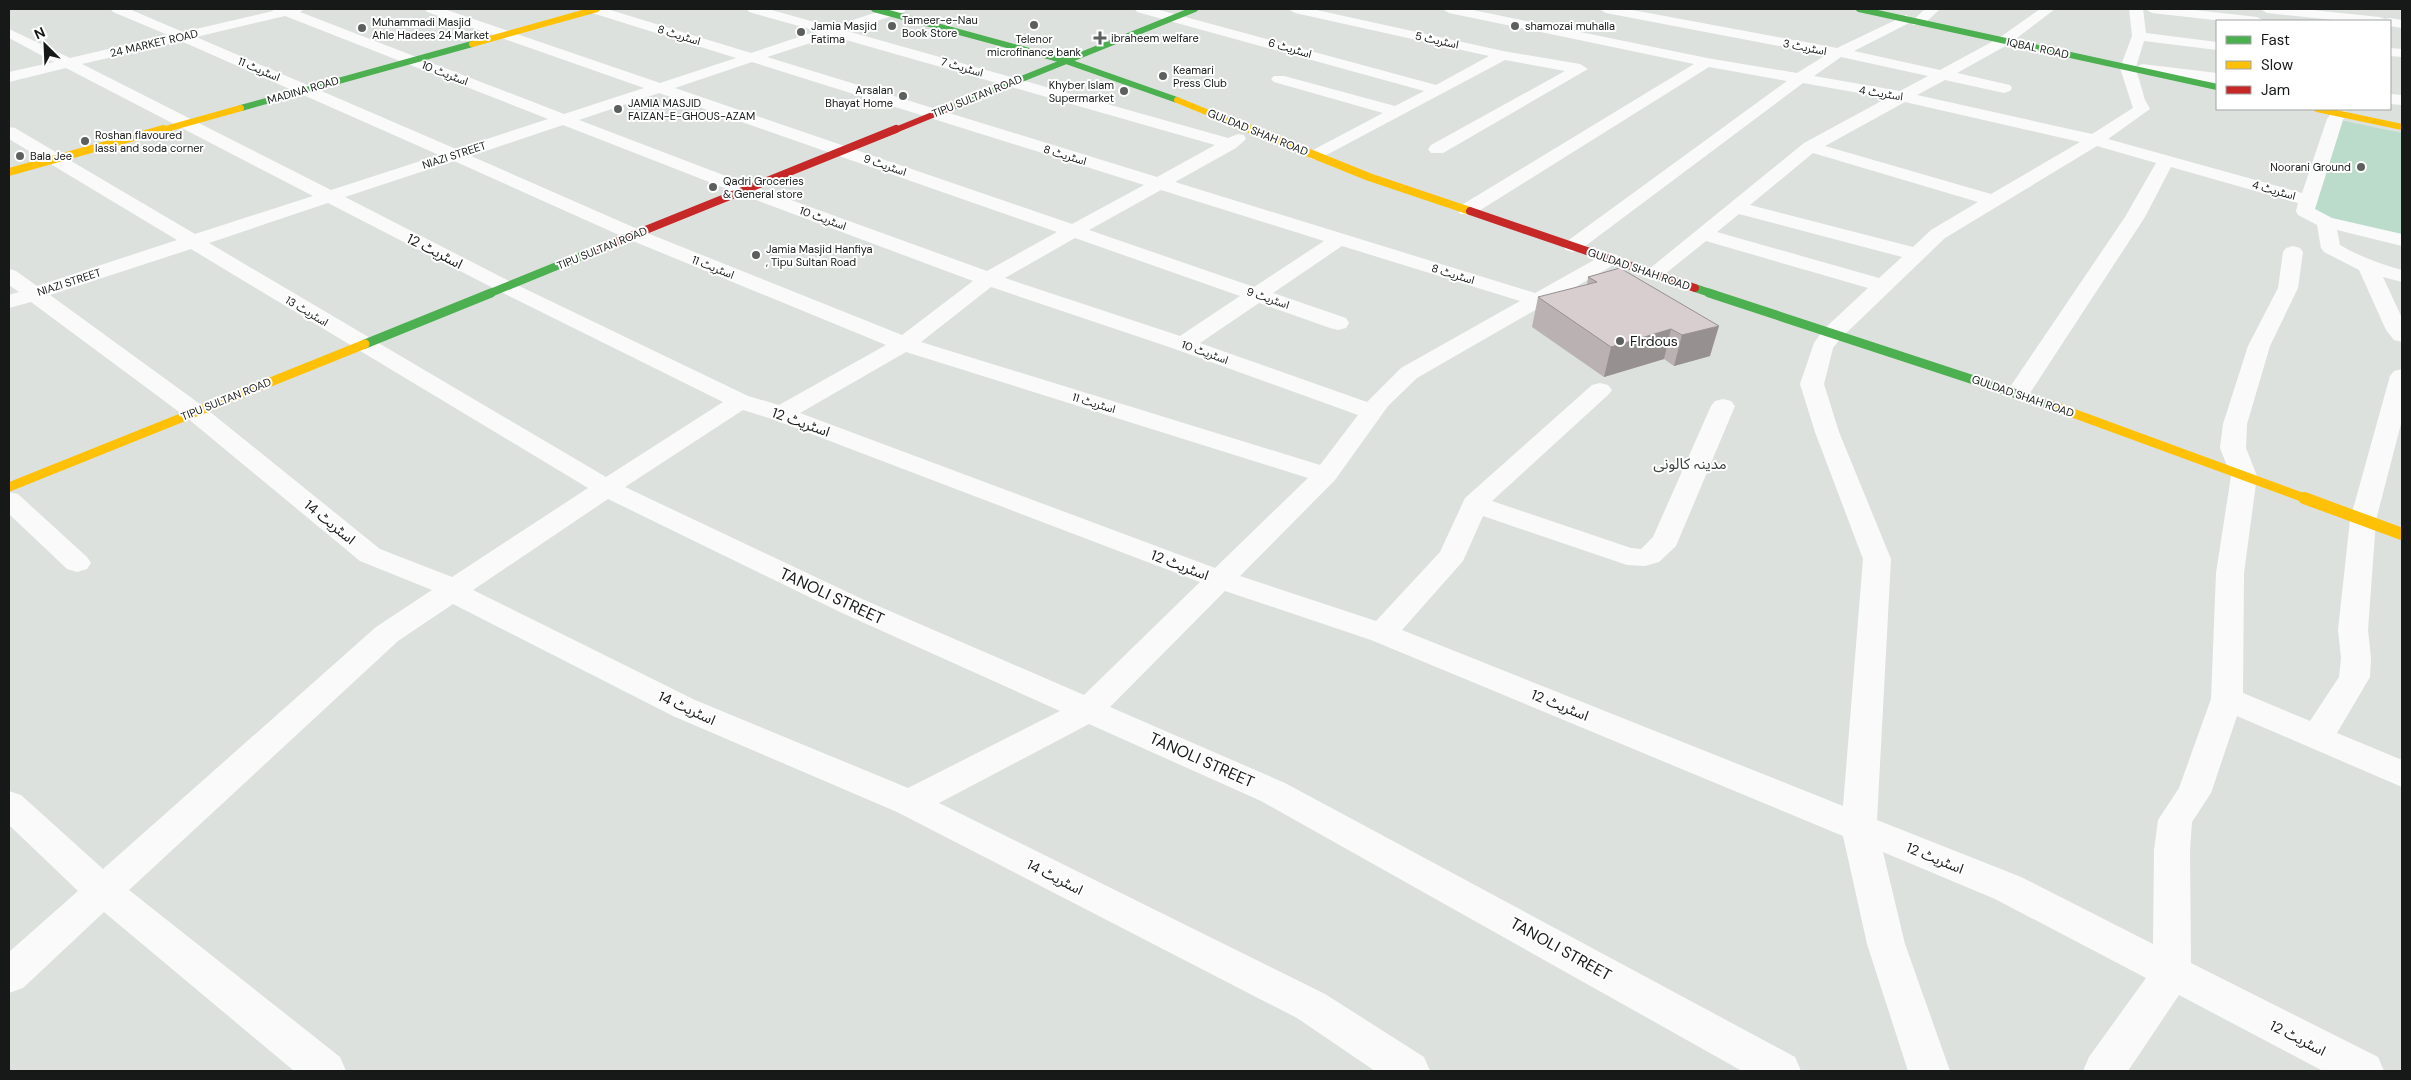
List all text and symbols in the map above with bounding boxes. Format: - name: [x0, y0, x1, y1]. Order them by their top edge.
- place label: Tameer-e-Nau Book Store: [902, 13, 978, 40]
- place label: Muhammadi Masjid Ahle Hadees 24 Market: [372, 15, 489, 42]
- place label: Jamia Masjid Fatima: [811, 19, 877, 46]
- marker: Telenor microfinance bank: [1028, 19, 1040, 31]
- place label: shamozai muhalla: [1525, 19, 1615, 33]
- north arrow: [20, 20, 70, 70]
- marker: Tameer-e-Nau Book Store: [886, 20, 898, 32]
- marker: shamozai muhalla: [1509, 20, 1521, 32]
- legend: [2216, 20, 2391, 110]
- marker: Muhammadi Masjid Ahle Hadees 24 Market: [356, 22, 368, 34]
- street label: اسٹریٹ 8: [656, 22, 702, 48]
- text: N: [31, 23, 48, 43]
- street label: 24 MARKET ROAD: [109, 26, 200, 60]
- marker: Jamia Masjid Fatima: [795, 26, 807, 38]
- street label: اسٹریٹ 5: [1414, 29, 1460, 52]
- text: Fast: [2261, 30, 2290, 50]
- marker: ibraheem welfare: [1093, 31, 1107, 45]
- place label: ibraheem welfare: [1111, 31, 1199, 45]
- place label: Telenor microfinance bank: [987, 32, 1082, 59]
- street label: اسٹریٹ 6: [1267, 35, 1313, 61]
- street label: IQBAL ROAD: [2006, 35, 2071, 61]
- street label: اسٹریٹ 3: [1782, 36, 1828, 58]
- street label: اسٹریٹ 11: [236, 54, 282, 84]
- street label: اسٹریٹ 7: [939, 54, 985, 80]
- text: Slow: [2261, 55, 2294, 75]
- street label: اسٹریٹ 10: [420, 58, 470, 88]
- place label: Keamari Press Club: [1173, 63, 1227, 90]
- marker: Keamari Press Club: [1157, 70, 1169, 82]
- street label: TIPU SULTAN ROAD: [930, 71, 1024, 120]
- street label: MADINA ROAD: [266, 73, 341, 107]
- place label: Khyber Islam Supermarket: [1049, 78, 1114, 105]
- text: Jam: [2261, 80, 2290, 100]
- place label: Arsalan Bhayat Home: [825, 83, 893, 110]
- street label: اسٹریٹ 4: [1858, 83, 1904, 103]
- marker: Khyber Islam Supermarket: [1118, 85, 1130, 97]
- marker: Arsalan Bhayat Home: [897, 90, 909, 102]
- place label: JAMIA MASJID FAIZAN-E-GHOUS-AZAM: [628, 96, 755, 123]
- marker: JAMIA MASJID FAIZAN-E-GHOUS-AZAM: [612, 103, 624, 115]
- street label: GULDAD SHAH ROAD: [1206, 105, 1311, 159]
- place label: Roshan flavoured lassi and soda corner: [95, 128, 204, 155]
- marker: Roshan flavoured lassi and soda corner: [79, 135, 91, 147]
- street label: NIAZI STREET: [420, 138, 488, 172]
- street label: اسٹریٹ 8: [1042, 142, 1088, 168]
- place label: Bala Jee: [30, 149, 72, 163]
- marker: Bala Jee: [14, 150, 26, 162]
- street label: اسٹریٹ 9: [862, 151, 908, 179]
- place label: Noorani Ground: [2270, 160, 2351, 174]
- marker: Noorani Ground: [2355, 161, 2367, 173]
- place label: Qadri Groceries & General store: [723, 174, 804, 201]
- street label: اسٹریٹ 4: [2251, 177, 2297, 203]
- marker: Qadri Groceries & General store: [707, 181, 719, 193]
- street label: اسٹریٹ 10: [798, 203, 848, 233]
- street label: TIPU SULTAN ROAD: [555, 223, 649, 272]
- street label: اسٹریٹ 12: [404, 229, 466, 273]
- place label: Jamia Masjid Hanfiya , Tipu Sultan Road: [766, 242, 872, 269]
- street label: GULDAD SHAH ROAD: [1586, 245, 1692, 293]
- marker: Jamia Masjid Hanfiya , Tipu Sultan Road: [750, 249, 762, 261]
- street label: اسٹریٹ 11: [690, 252, 736, 282]
- street label: اسٹریٹ 8: [1430, 261, 1476, 287]
- street label: NIAZI STREET: [35, 265, 103, 299]
- street label: اسٹریٹ 9: [1245, 284, 1291, 312]
- street label: اسٹریٹ 13: [283, 293, 331, 329]
- place label: FIrdous: [1630, 332, 1678, 350]
- marker: FIrdous: [1614, 335, 1626, 347]
- street label: اسٹریٹ 10: [1180, 337, 1230, 367]
- street label: GULDAD SHAH ROAD: [1970, 372, 2076, 420]
- street label: TIPU SULTAN ROAD: [179, 374, 273, 423]
- street label: اسٹریٹ 11: [1071, 390, 1117, 416]
- street label: اسٹریٹ 12: [770, 403, 832, 441]
- district label: مدینہ کالونی: [1653, 454, 1727, 474]
- street label: اسٹریٹ 14: [301, 496, 359, 548]
- street label: اسٹریٹ 12: [1149, 546, 1211, 584]
- street label: TANOLI STREET: [776, 563, 888, 629]
- street label: اسٹریٹ 12: [1529, 685, 1591, 725]
- street label: اسٹریٹ 14: [656, 687, 718, 729]
- street label: TANOLI STREET: [1146, 727, 1258, 793]
- street label: اسٹریٹ 12: [1904, 838, 1966, 878]
- street label: اسٹریٹ 14: [1024, 855, 1086, 899]
- street label: TANOLI STREET: [1507, 912, 1615, 986]
- street label: اسٹریٹ 12: [2267, 1016, 2329, 1060]

